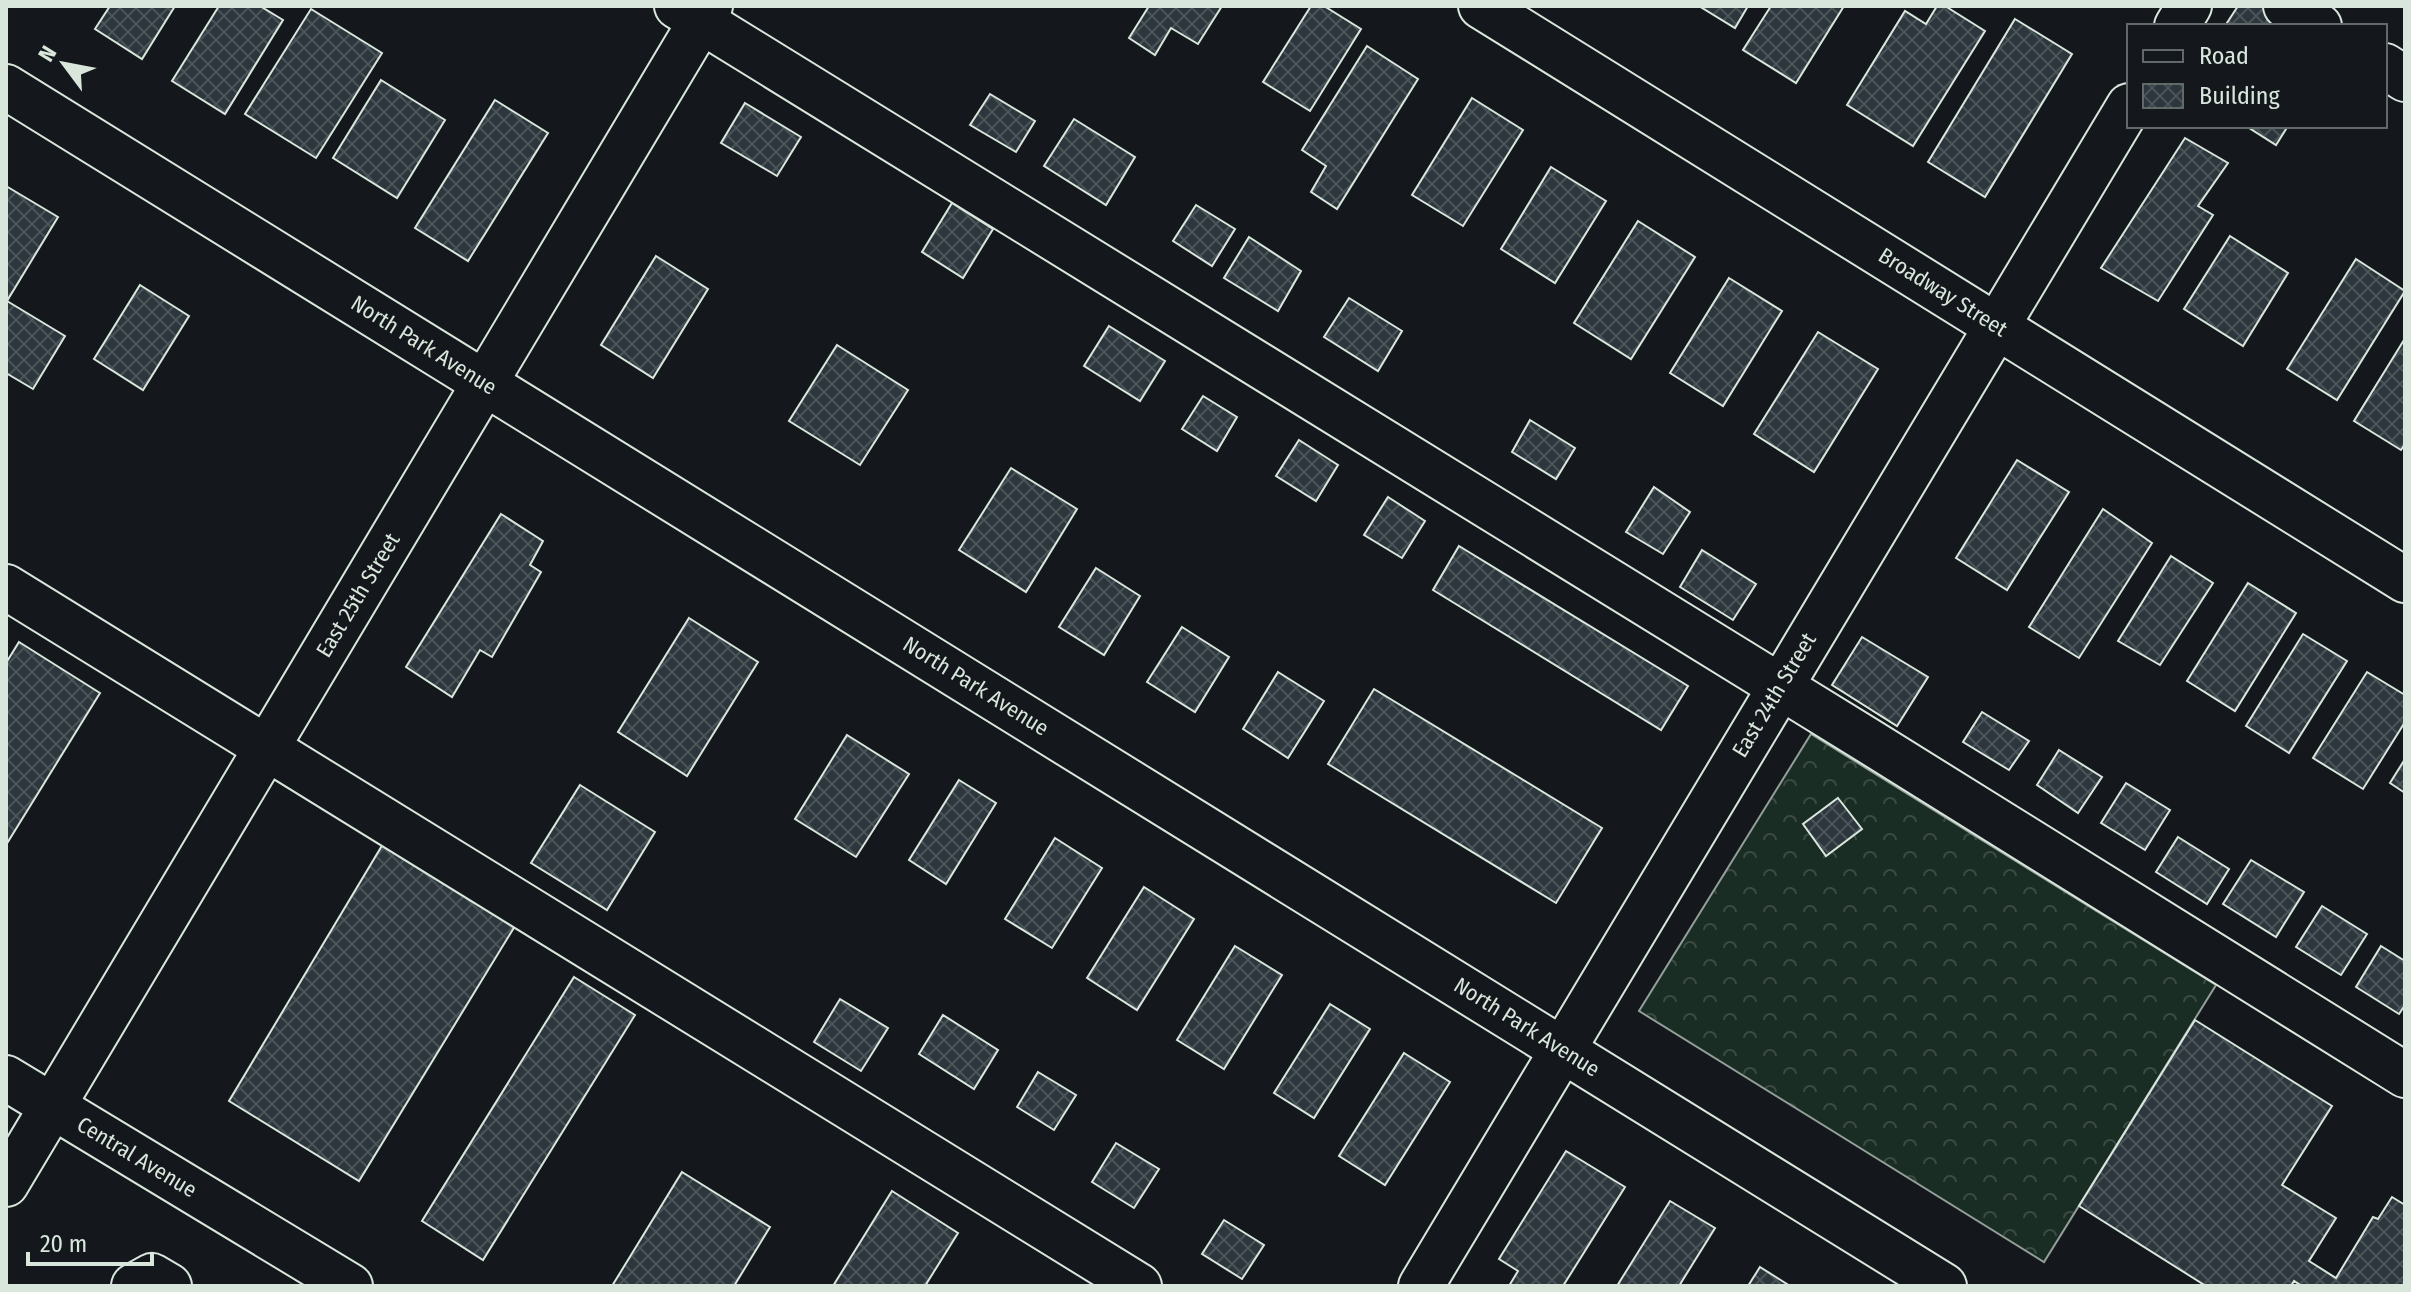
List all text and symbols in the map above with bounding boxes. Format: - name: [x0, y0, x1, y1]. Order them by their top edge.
- north arrow: [24, 24, 104, 104]
- legend: [2127, 24, 2387, 128]
- text: N: [33, 41, 62, 66]
- text: Road: [2199, 42, 2249, 70]
- text: Building: [2199, 82, 2281, 110]
- street label: Broadway Street: [1874, 242, 2013, 343]
- street label: North Park Avenue: [346, 289, 502, 401]
- street label: East 25th Street: [310, 527, 406, 662]
- street label: East 24th Street: [1726, 627, 1822, 762]
- street label: North Park Avenue: [898, 630, 1054, 742]
- street label: North Park Avenue: [1449, 971, 1605, 1083]
- street label: Central Avenue: [72, 1111, 202, 1203]
- scale bar: [28, 1216, 152, 1266]
- text: 20 m: [40, 1230, 87, 1258]

